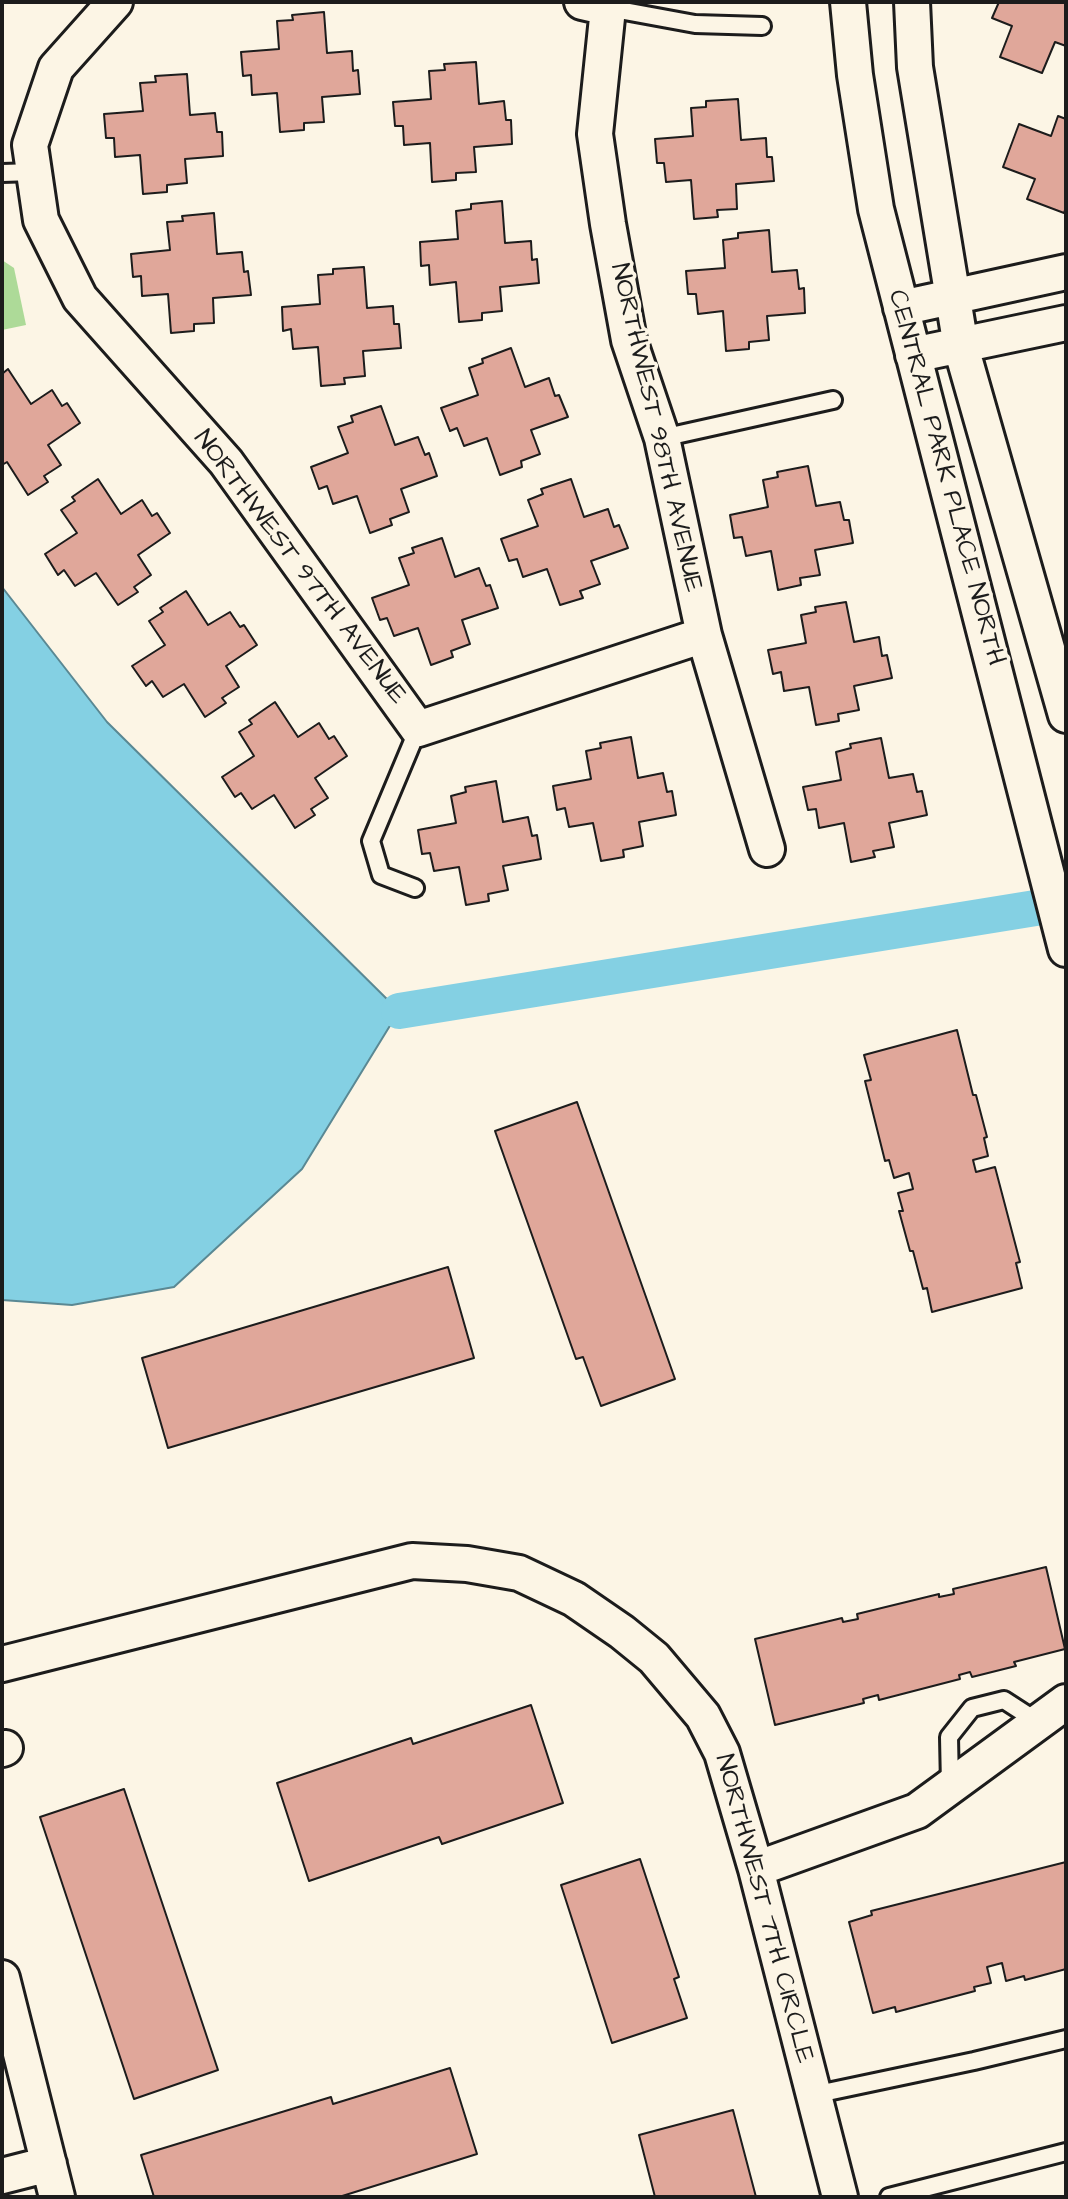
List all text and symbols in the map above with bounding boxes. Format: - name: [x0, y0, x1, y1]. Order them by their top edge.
- street label: NORTHWEST 98TH AVENUE: [602, 261, 708, 595]
- street label: CENTRAL PARK PLACE NORTH: [880, 287, 1010, 669]
- street label: NORTHWEST 97TH AVENUE: [186, 425, 412, 711]
- street label: NORTHWEST 7TH CIRCLE: [707, 1751, 819, 2067]

